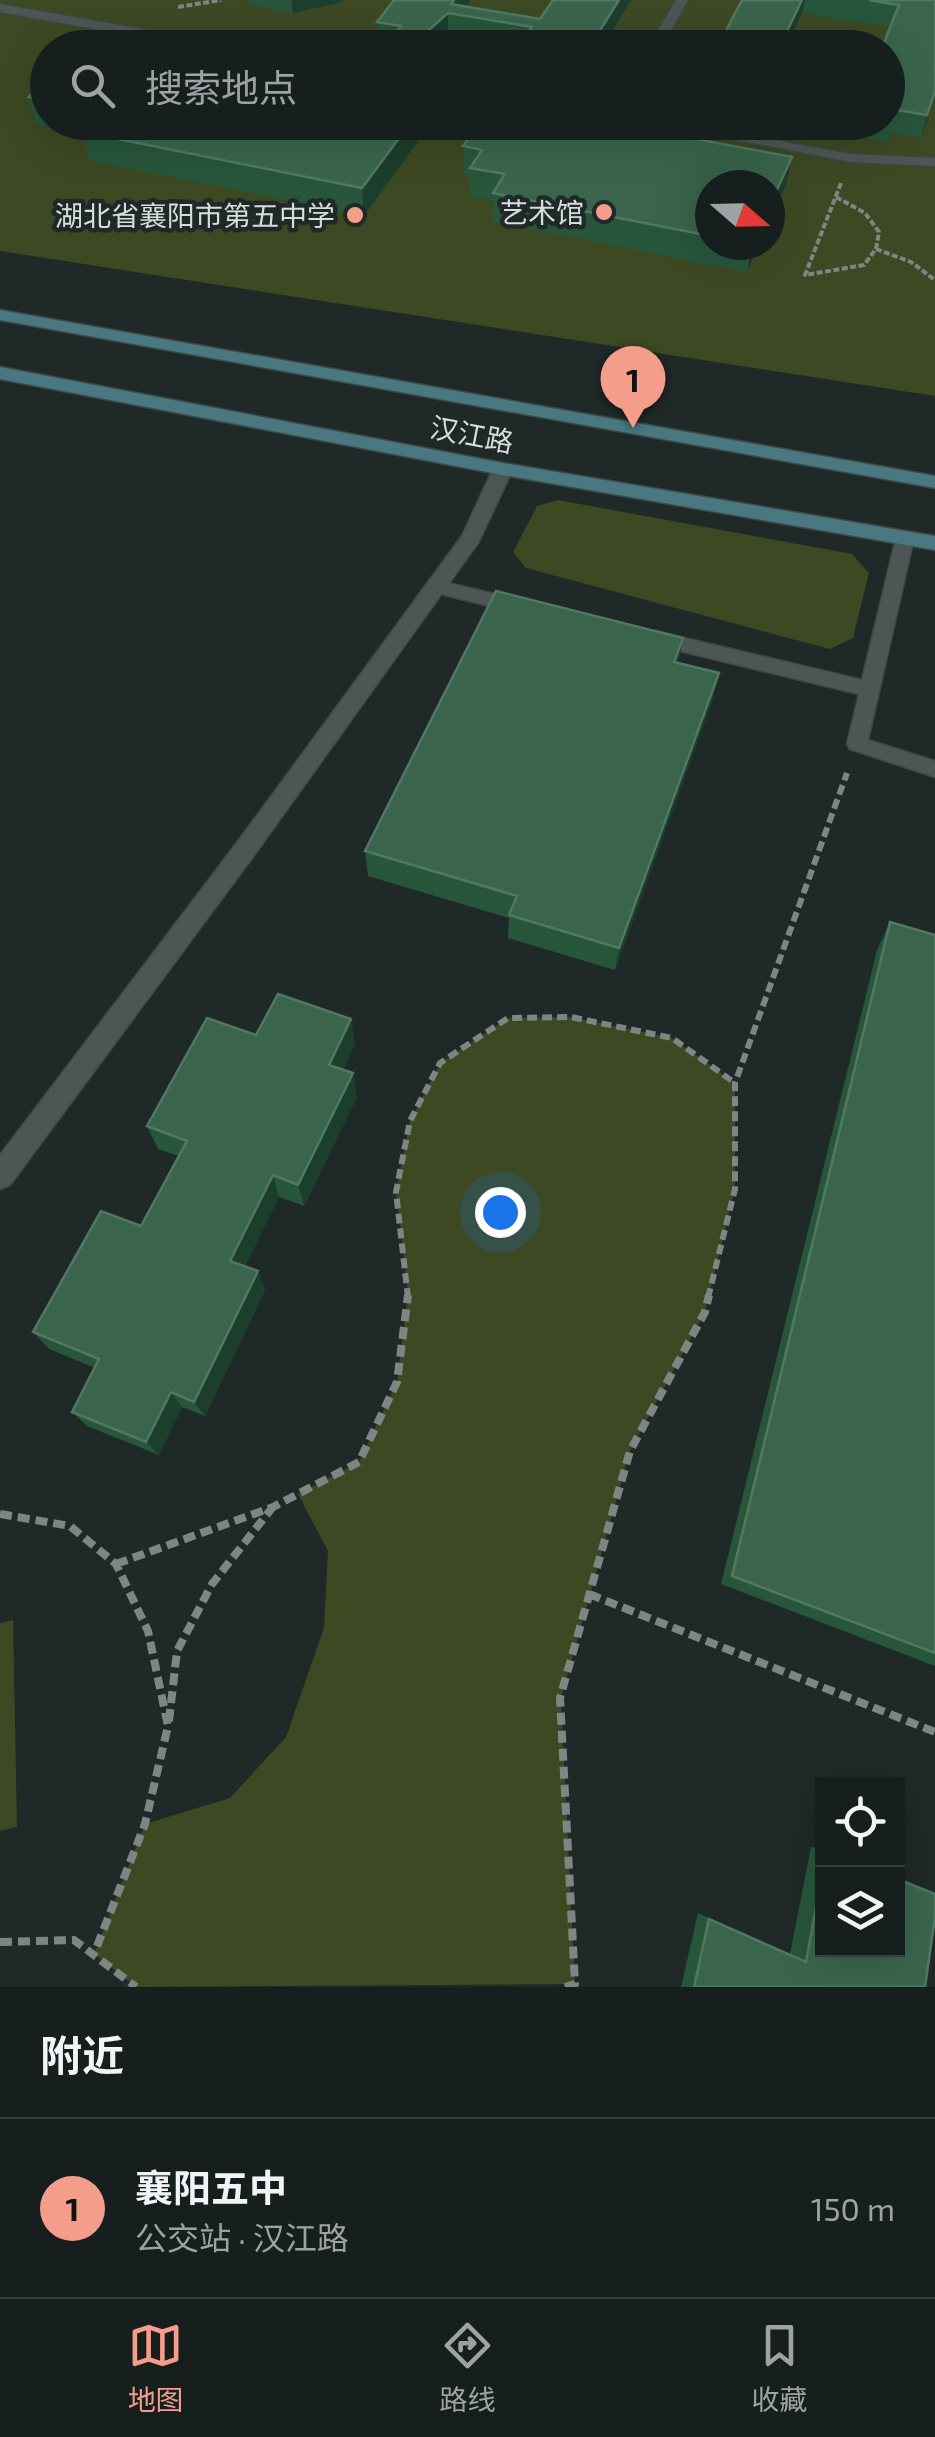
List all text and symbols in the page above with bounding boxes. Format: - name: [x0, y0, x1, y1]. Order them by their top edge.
- search box: [30, 30, 905, 140]
- icon: search: [65, 58, 120, 113]
- text: 搜索地点: [145, 64, 297, 110]
- north arrow: [695, 170, 785, 260]
- place label: 艺术馆: [500, 195, 584, 229]
- place label: 湖北省襄阳市第五中学: [55, 198, 335, 232]
- marker: 艺术馆: [593, 201, 615, 223]
- marker: 湖北省襄阳市第五中学: [344, 204, 366, 226]
- pin: 1: [600, 346, 666, 428]
- street label: 汉江路: [428, 409, 516, 459]
- your location: [475, 1187, 526, 1238]
- map controls: [815, 1777, 905, 1957]
- button: locate: [815, 1777, 905, 1867]
- button: layers: [815, 1867, 905, 1957]
- text: 附近: [40, 2029, 124, 2079]
- text: 襄阳五中: [135, 2164, 287, 2210]
- text: 1: [66, 2189, 79, 2227]
- text: 150 m: [811, 2189, 895, 2227]
- text: 公交站 · 汉江路: [135, 2218, 349, 2256]
- tab: 地图: [128, 2318, 184, 2418]
- tab: 路线: [439, 2318, 495, 2418]
- tab: 收藏: [751, 2318, 807, 2418]

